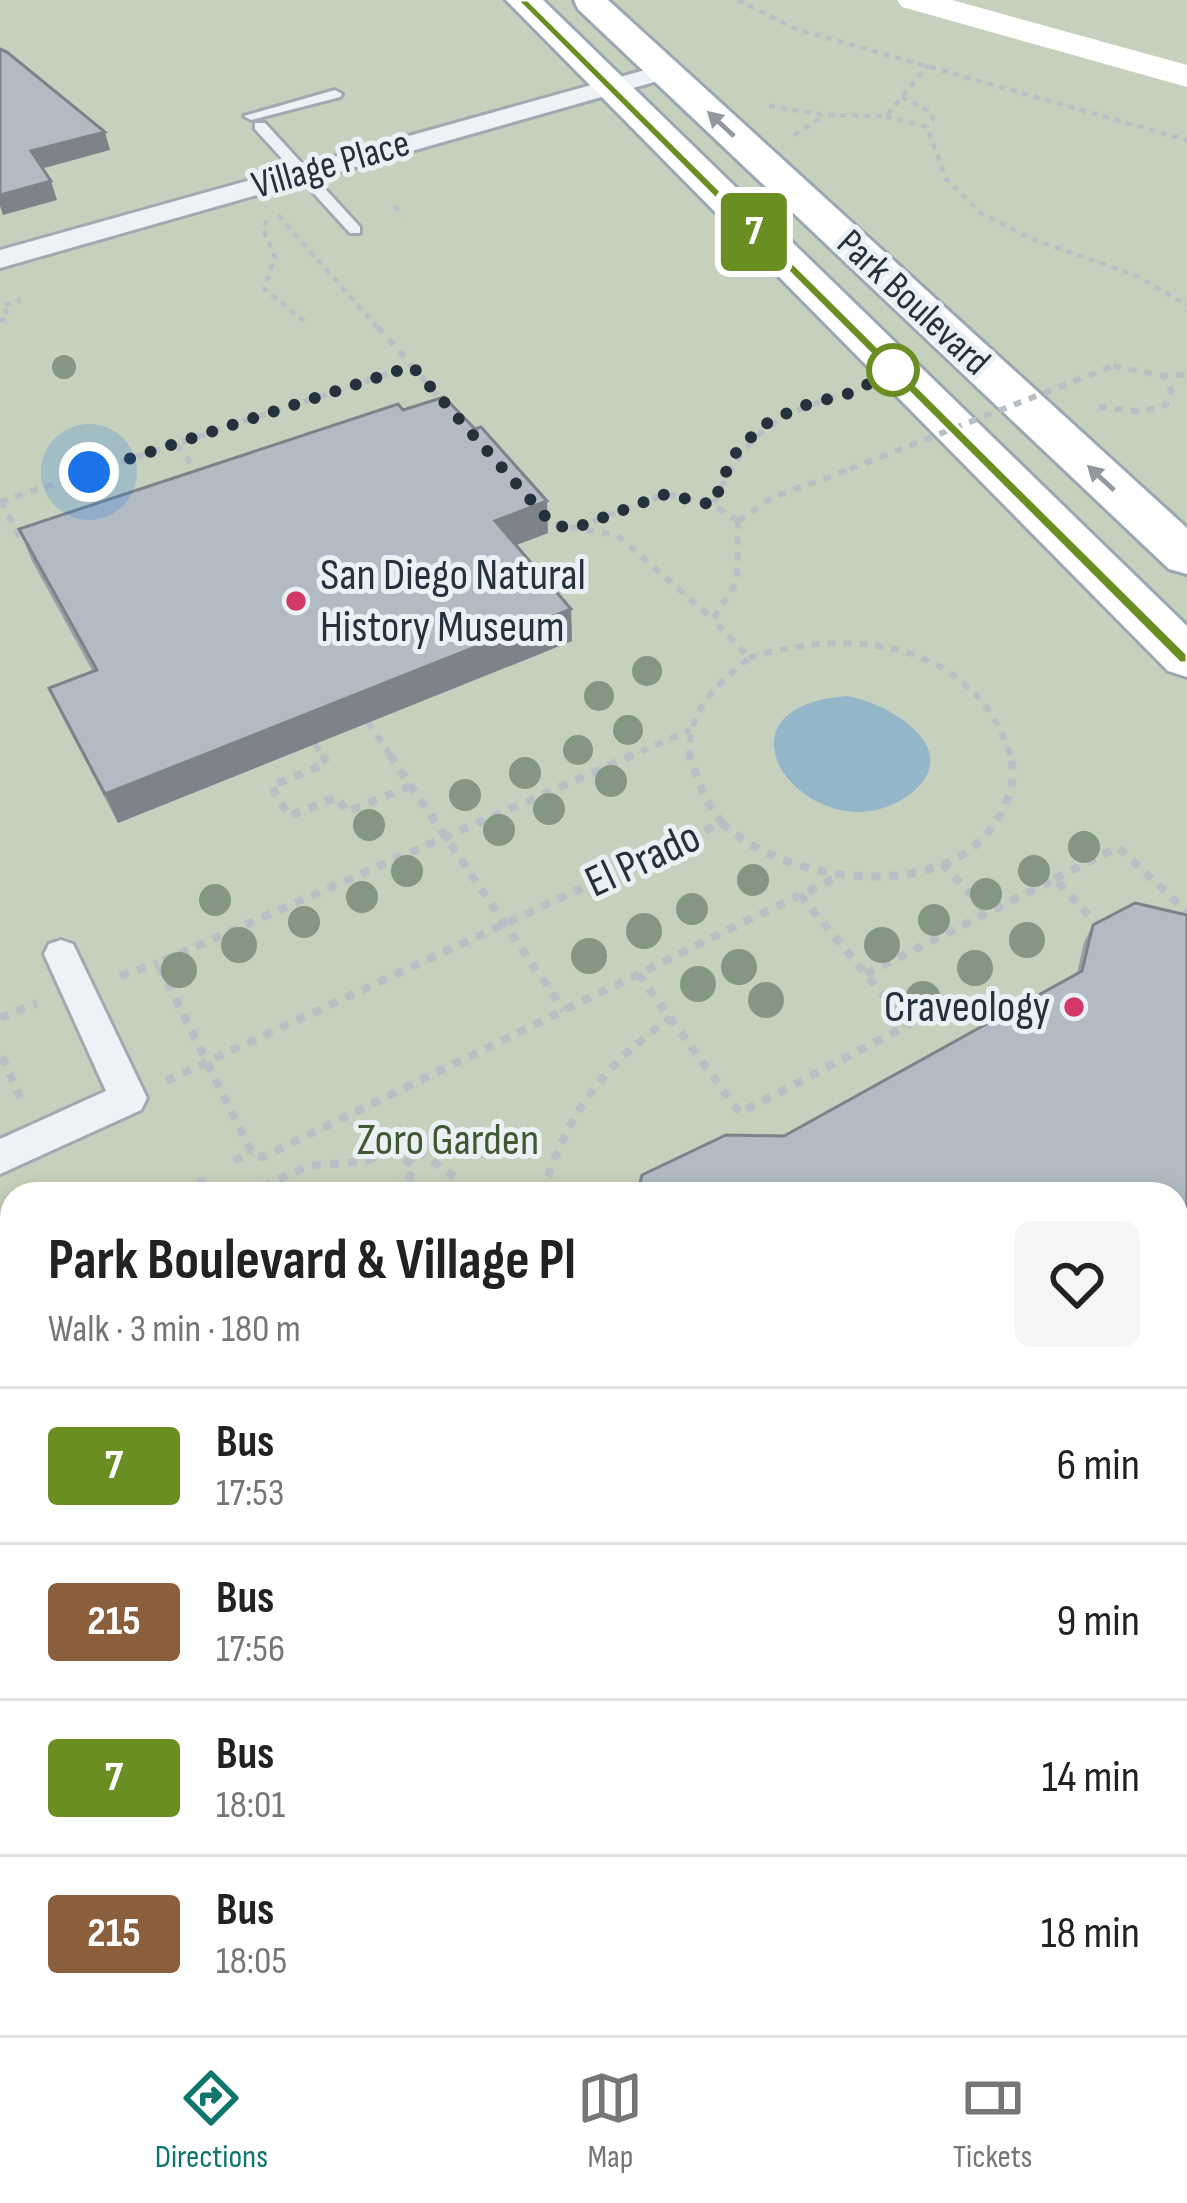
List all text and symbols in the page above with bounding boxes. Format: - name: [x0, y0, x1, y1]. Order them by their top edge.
- one-way arrow: [706, 111, 735, 138]
- street label: Village Place: [247, 120, 415, 210]
- line badge: 7: [715, 193, 793, 271]
- text: 7: [745, 206, 763, 257]
- street label: Park Boulevard: [827, 220, 999, 386]
- unlabelled marker: [868, 345, 918, 395]
- your location: [59, 442, 119, 502]
- one-way arrow: [1087, 464, 1116, 492]
- place label: San Diego Natural History Museum: [320, 548, 586, 655]
- marker: San Diego Natural History Museum: [283, 588, 309, 614]
- street label: El Prado: [577, 810, 709, 910]
- place label: Craveology: [884, 980, 1050, 1035]
- marker: Craveology: [1061, 994, 1087, 1020]
- park label: Zoro Garden: [357, 1113, 539, 1168]
- button: heart: [1014, 1221, 1140, 1347]
- text: Park Boulevard & Village Pl: [48, 1227, 576, 1295]
- text: Walk · 3 min · 180 m: [48, 1306, 301, 1353]
- text: Bus: [216, 1415, 274, 1470]
- text: 6 min: [1057, 1438, 1140, 1493]
- text: 7: [105, 1440, 123, 1491]
- text: 17:53: [216, 1470, 284, 1517]
- text: Bus: [216, 1571, 274, 1626]
- text: 9 min: [1056, 1594, 1140, 1649]
- text: 215: [87, 1596, 141, 1647]
- text: 17:56: [216, 1626, 285, 1673]
- text: Bus: [216, 1727, 274, 1782]
- text: 14 min: [1042, 1750, 1140, 1805]
- text: 7: [105, 1752, 123, 1803]
- text: 18:01: [216, 1782, 285, 1829]
- text: Bus: [216, 1883, 274, 1938]
- text: 18 min: [1041, 1906, 1140, 1961]
- text: 215: [87, 1908, 141, 1959]
- text: 18:05: [216, 1938, 287, 1985]
- tab: Directions: [155, 2065, 268, 2177]
- tab: Map: [577, 2065, 643, 2177]
- tab: Tickets: [953, 2065, 1032, 2177]

